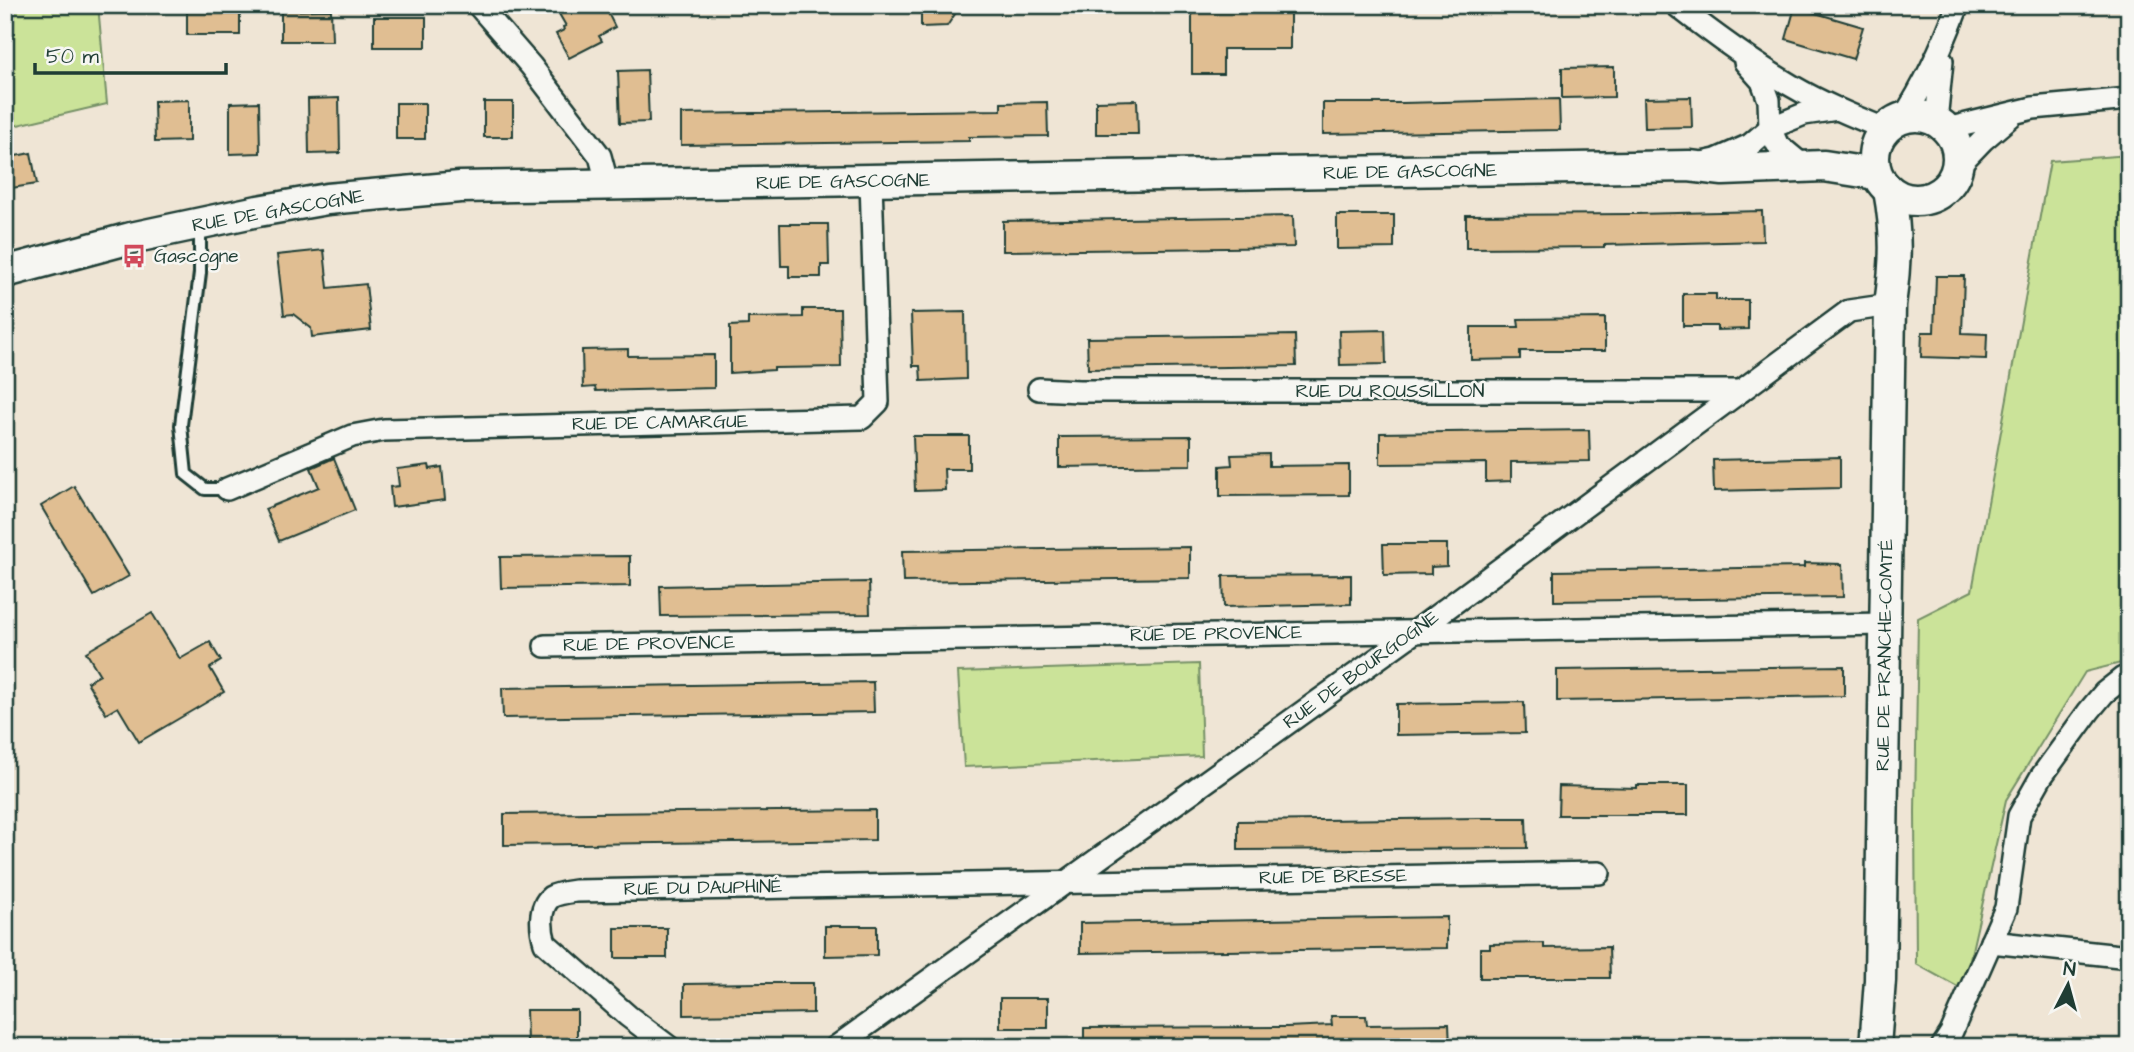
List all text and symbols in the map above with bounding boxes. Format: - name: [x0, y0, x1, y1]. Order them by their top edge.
- scale bar: [35, 32, 226, 76]
- text: 50 m: [46, 42, 100, 71]
- street label: RUE DE GASCOGNE: [1323, 157, 1497, 187]
- street label: RUE DE GASCOGNE: [756, 167, 930, 197]
- street label: RUE DE GASCOGNE: [190, 183, 366, 239]
- bus stop icon: Gascogne: [120, 242, 148, 270]
- place label: Gascogne: [154, 243, 239, 271]
- street label: RUE DU ROUSSILLON: [1296, 378, 1485, 405]
- street label: RUE DE CAMARGUE: [572, 408, 748, 438]
- street label: RUE DE FRANCHE-COMTÉ: [1869, 539, 1901, 771]
- street label: RUE DE BOURGOGNE: [1277, 604, 1445, 736]
- street label: RUE DE PROVENCE: [1130, 619, 1302, 649]
- street label: RUE DE PROVENCE: [563, 629, 735, 659]
- street label: RUE DE BRESSE: [1259, 862, 1407, 892]
- street label: RUE DU DAUPHINÉ: [624, 873, 782, 903]
- north arrow: [2032, 950, 2102, 1020]
- text: N: [2062, 956, 2077, 984]

